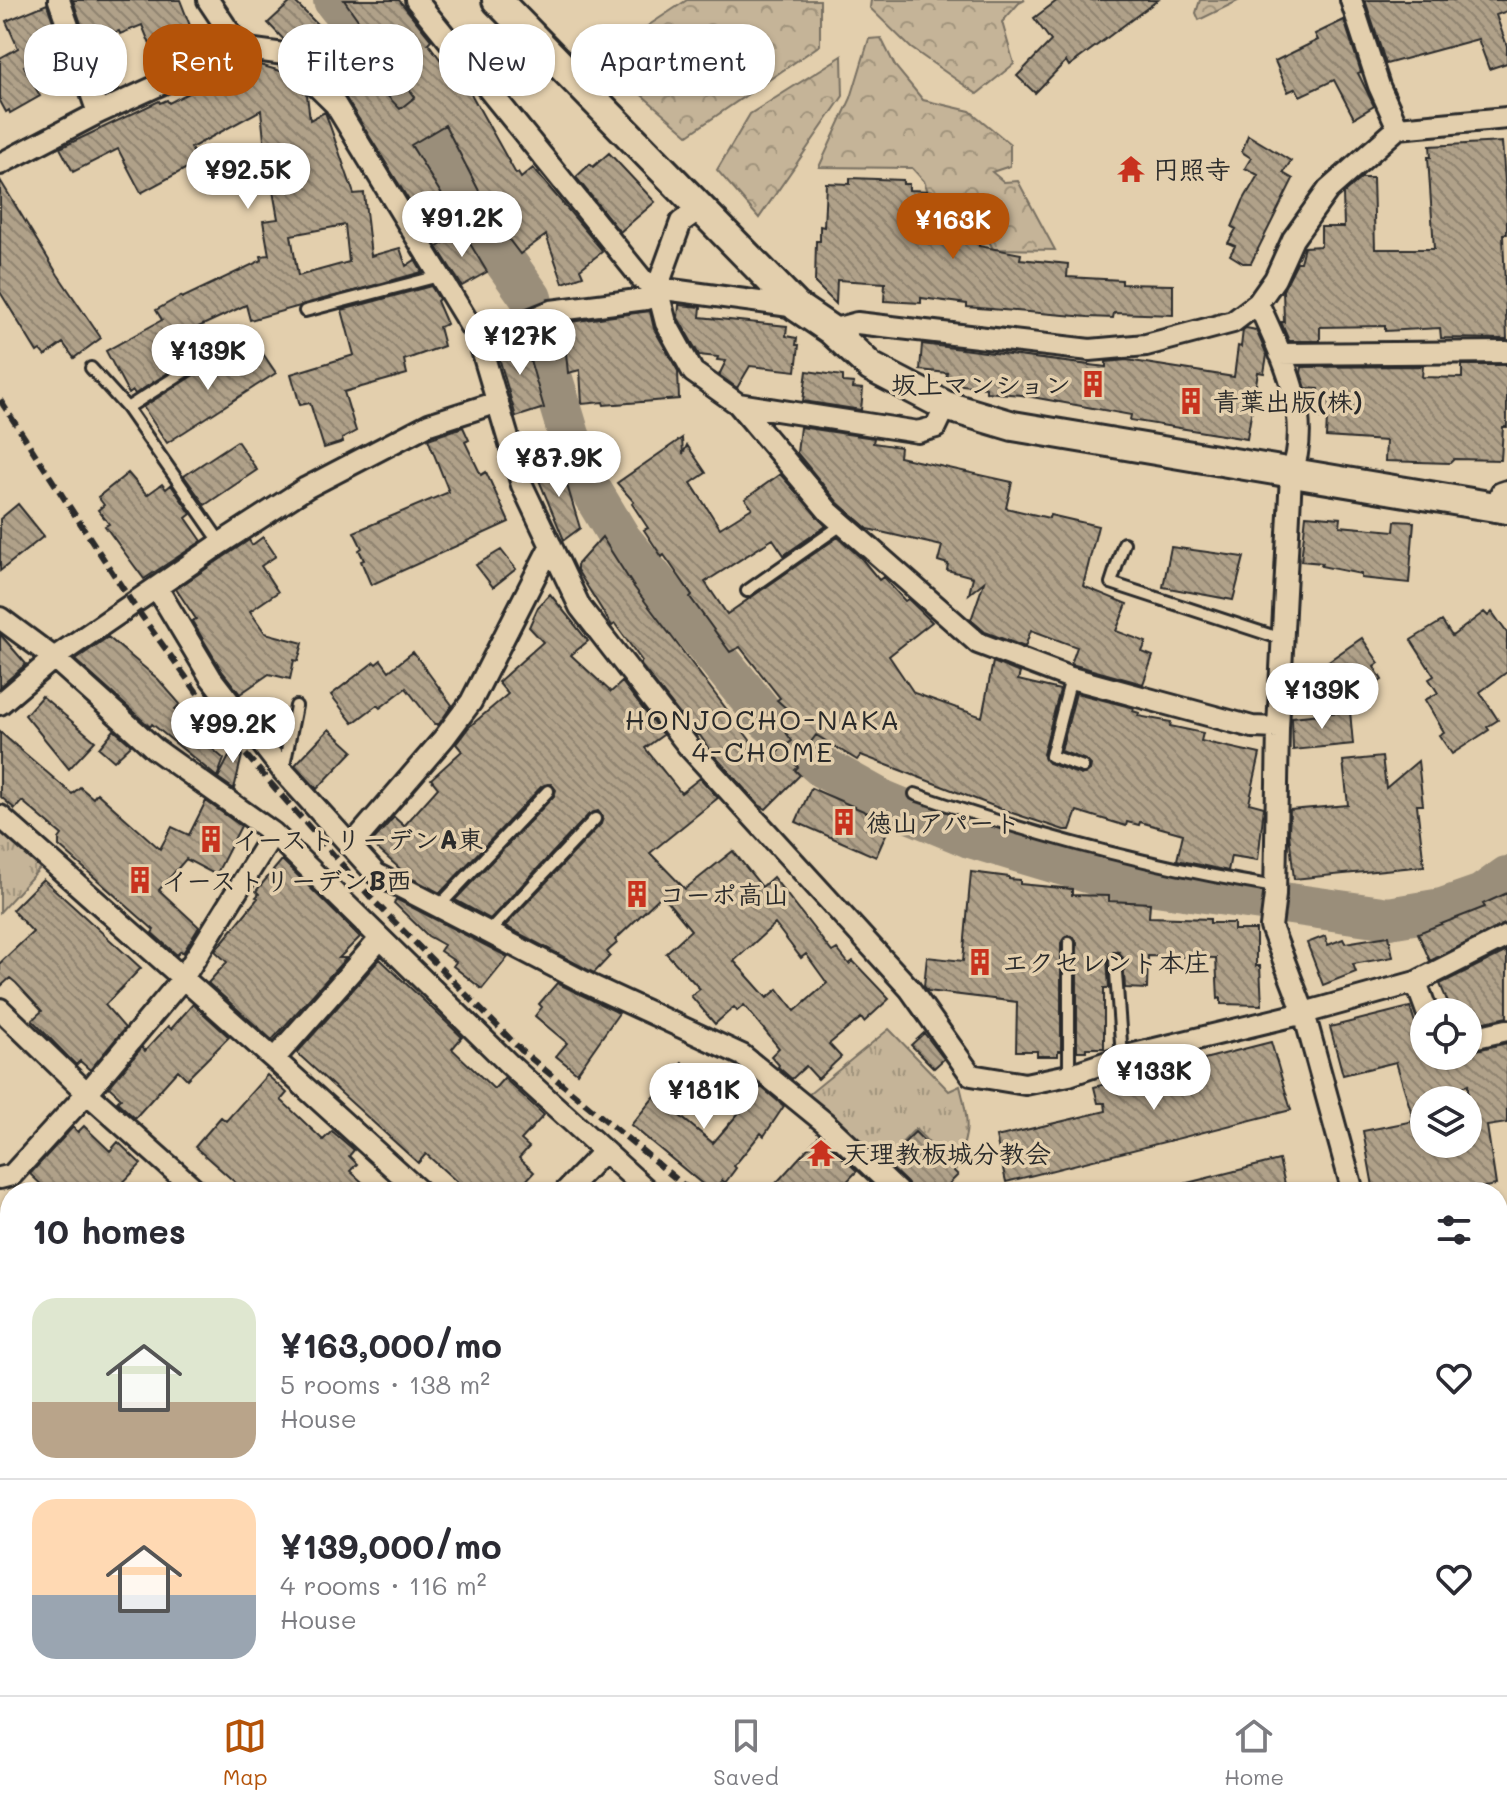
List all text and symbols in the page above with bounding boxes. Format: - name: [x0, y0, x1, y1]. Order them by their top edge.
- chip: Buy: [24, 24, 127, 96]
- chip: Rent: [143, 24, 262, 96]
- chip: Filters: [278, 24, 423, 96]
- chip: New: [439, 24, 555, 96]
- chip: Apartment: [571, 24, 775, 96]
- pin: ¥92.5K: [183, 143, 313, 211]
- text: ¥92.5K: [204, 152, 292, 186]
- place label: 円照寺: [1153, 152, 1231, 186]
- temple icon: 円照寺: [1116, 154, 1146, 184]
- pin: ¥91.2K: [397, 191, 527, 259]
- pin: ¥163K: [897, 193, 1009, 261]
- text: ¥91.2K: [420, 200, 504, 234]
- text: ¥163K: [915, 202, 992, 236]
- pin: ¥127K: [464, 309, 576, 377]
- text: ¥127K: [483, 318, 557, 352]
- pin: ¥139K: [152, 324, 264, 392]
- text: ¥139K: [170, 333, 246, 367]
- place label: 坂上マンション: [891, 367, 1071, 401]
- building icon: 坂上マンション: [1078, 369, 1108, 399]
- place label: 青葉出版(株): [1213, 384, 1363, 418]
- building icon: 青葉出版(株): [1176, 386, 1206, 416]
- pin: ¥87.9K: [494, 431, 624, 499]
- text: ¥87.9K: [515, 440, 603, 474]
- pin: ¥139K: [1266, 663, 1378, 731]
- text: ¥139K: [1284, 672, 1360, 706]
- pin: ¥99.2K: [168, 697, 298, 765]
- district label: HONJOCHO-NAKA 4-CHOME: [625, 701, 901, 769]
- text: ¥99.2K: [189, 706, 277, 740]
- place label: 徳山アパート: [866, 805, 1020, 839]
- building icon: 徳山アパート: [829, 807, 859, 837]
- place label: イーストリーデンA東: [233, 822, 484, 856]
- building icon: イーストリーデンA東: [196, 824, 226, 854]
- place label: イーストリーデンB西: [162, 863, 412, 897]
- building icon: イーストリーデンB西: [125, 865, 155, 895]
- place label: コーポ高山: [659, 877, 789, 911]
- building icon: コーポ高山: [622, 879, 652, 909]
- place label: エクセレント本庄: [1002, 945, 1210, 979]
- building icon: エクセレント本庄: [965, 947, 995, 977]
- map controls: [1410, 998, 1482, 1158]
- button: locate: [1410, 998, 1482, 1070]
- pin: ¥133K: [1098, 1044, 1210, 1112]
- text: ¥133K: [1116, 1053, 1192, 1087]
- pin: ¥181K: [648, 1063, 760, 1131]
- text: ¥181K: [667, 1072, 741, 1106]
- button: layers: [1410, 1086, 1482, 1158]
- place label: 天理教板城分教会: [843, 1136, 1051, 1170]
- temple icon: 天理教板城分教会: [806, 1138, 836, 1168]
- text: 10 homes: [32, 1208, 186, 1253]
- icon: filters: [1432, 1208, 1476, 1252]
- text: ¥163,000/mo: [280, 1322, 502, 1367]
- icon: home: [96, 1330, 192, 1426]
- icon: heart: [1432, 1356, 1476, 1400]
- text: 5 rooms · 138 m²: [280, 1367, 490, 1401]
- text: House: [280, 1401, 357, 1435]
- text: ¥139,000/mo: [280, 1523, 502, 1568]
- icon: home: [96, 1531, 192, 1627]
- icon: heart: [1432, 1557, 1476, 1601]
- text: 4 rooms · 116 m²: [280, 1568, 487, 1602]
- text: House: [280, 1602, 357, 1636]
- tab: Map: [223, 1714, 268, 1791]
- tab: Saved: [713, 1714, 779, 1791]
- tab: Home: [1224, 1714, 1284, 1791]

